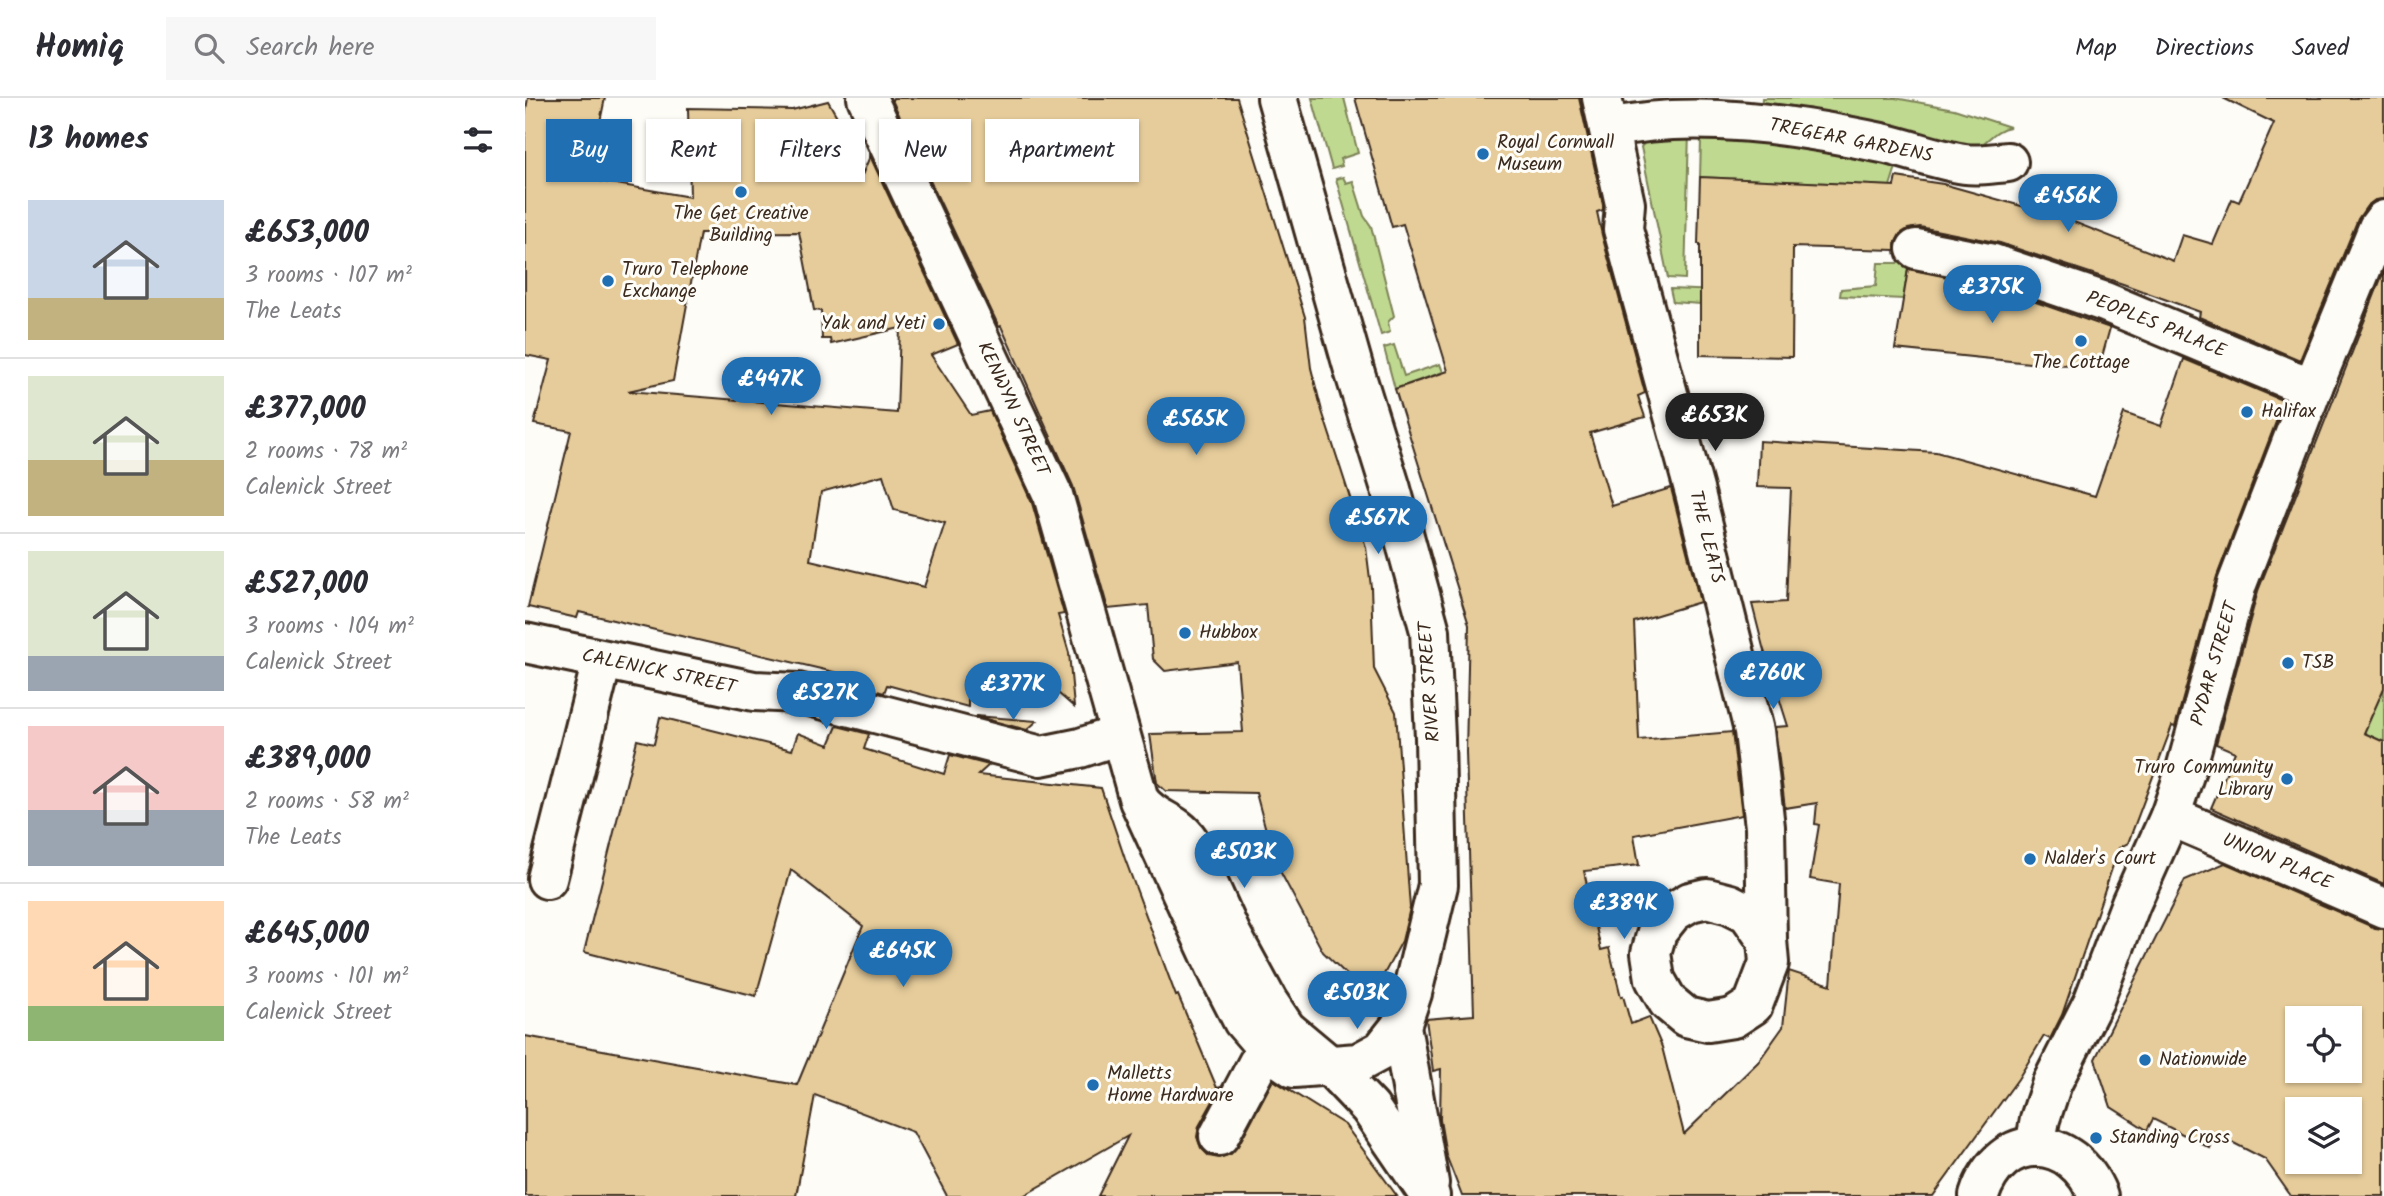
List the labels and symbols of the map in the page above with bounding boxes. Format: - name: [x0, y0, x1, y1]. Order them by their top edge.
- street label: TREGEAR GARDENS: [1767, 110, 1935, 172]
- place label: Royal Cornwall Museum: [1497, 128, 1615, 180]
- marker: Royal Cornwall Museum: [1475, 146, 1491, 162]
- pin: £456K: [2019, 174, 2117, 234]
- marker: The Get Creative Building: [733, 184, 749, 200]
- place label: The Get Creative Building: [673, 199, 809, 251]
- place label: Truro Telephone Exchange: [622, 255, 749, 307]
- pin: £375K: [1943, 266, 2041, 325]
- marker: Truro Telephone Exchange: [600, 273, 616, 289]
- street label: PEOPLES PALACE: [2081, 283, 2231, 367]
- place label: Yak and Yeti: [821, 309, 926, 339]
- marker: Yak and Yeti: [931, 316, 947, 332]
- marker: The Cottage: [2073, 333, 2089, 349]
- street label: KENWYN STREET: [969, 337, 1058, 483]
- place label: The Cottage: [2032, 348, 2130, 378]
- pin: £447K: [722, 358, 820, 417]
- pin: £653K: [1666, 394, 1764, 453]
- place label: Halifax: [2261, 397, 2317, 427]
- pin: £565K: [1147, 398, 1245, 457]
- marker: Halifax: [2239, 404, 2255, 420]
- street label: THE LEATS: [1680, 487, 1732, 587]
- pin: £567K: [1329, 496, 1427, 556]
- street label: PYDAR STREET: [2183, 597, 2247, 729]
- place label: Hubbox: [1199, 618, 1258, 648]
- street label: RIVER STREET: [1411, 619, 1449, 743]
- marker: Hubbox: [1177, 625, 1193, 641]
- street label: CALENICK STREET: [579, 641, 741, 703]
- place label: TSB: [2302, 648, 2334, 678]
- pin: £760K: [1724, 652, 1822, 711]
- marker: TSB: [2280, 655, 2296, 671]
- pin: £377K: [964, 662, 1062, 722]
- pin: £527K: [777, 672, 875, 731]
- place label: Truro Community Library: [2135, 753, 2274, 805]
- marker: Truro Community Library: [2279, 771, 2295, 787]
- street label: UNION PLACE: [2217, 825, 2338, 899]
- pin: £503K: [1195, 830, 1293, 890]
- place label: Nalder's Court: [2044, 844, 2157, 874]
- marker: Nalder's Court: [2022, 851, 2038, 867]
- pin: £389K: [1575, 882, 1673, 941]
- pin: £645K: [854, 930, 952, 989]
- pin: £503K: [1308, 972, 1406, 1031]
- place label: Nationwide: [2159, 1045, 2247, 1075]
- marker: Nationwide: [2137, 1052, 2153, 1068]
- place label: Malletts Home Hardware: [1107, 1059, 1234, 1111]
- marker: Malletts Home Hardware: [1085, 1077, 1101, 1093]
- place label: Standing Cross: [2110, 1123, 2230, 1153]
- marker: Standing Cross: [2088, 1130, 2104, 1146]

